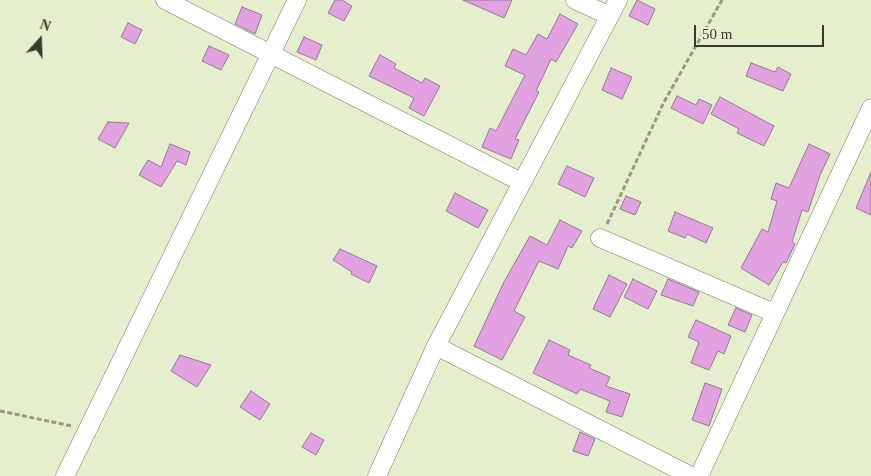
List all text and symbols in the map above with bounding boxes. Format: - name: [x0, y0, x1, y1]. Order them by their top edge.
- north arrow: [15, 15, 65, 65]
- scale bar: [696, 15, 826, 47]
- text: N: [38, 17, 53, 34]
- text: 50 m: [702, 26, 732, 42]

